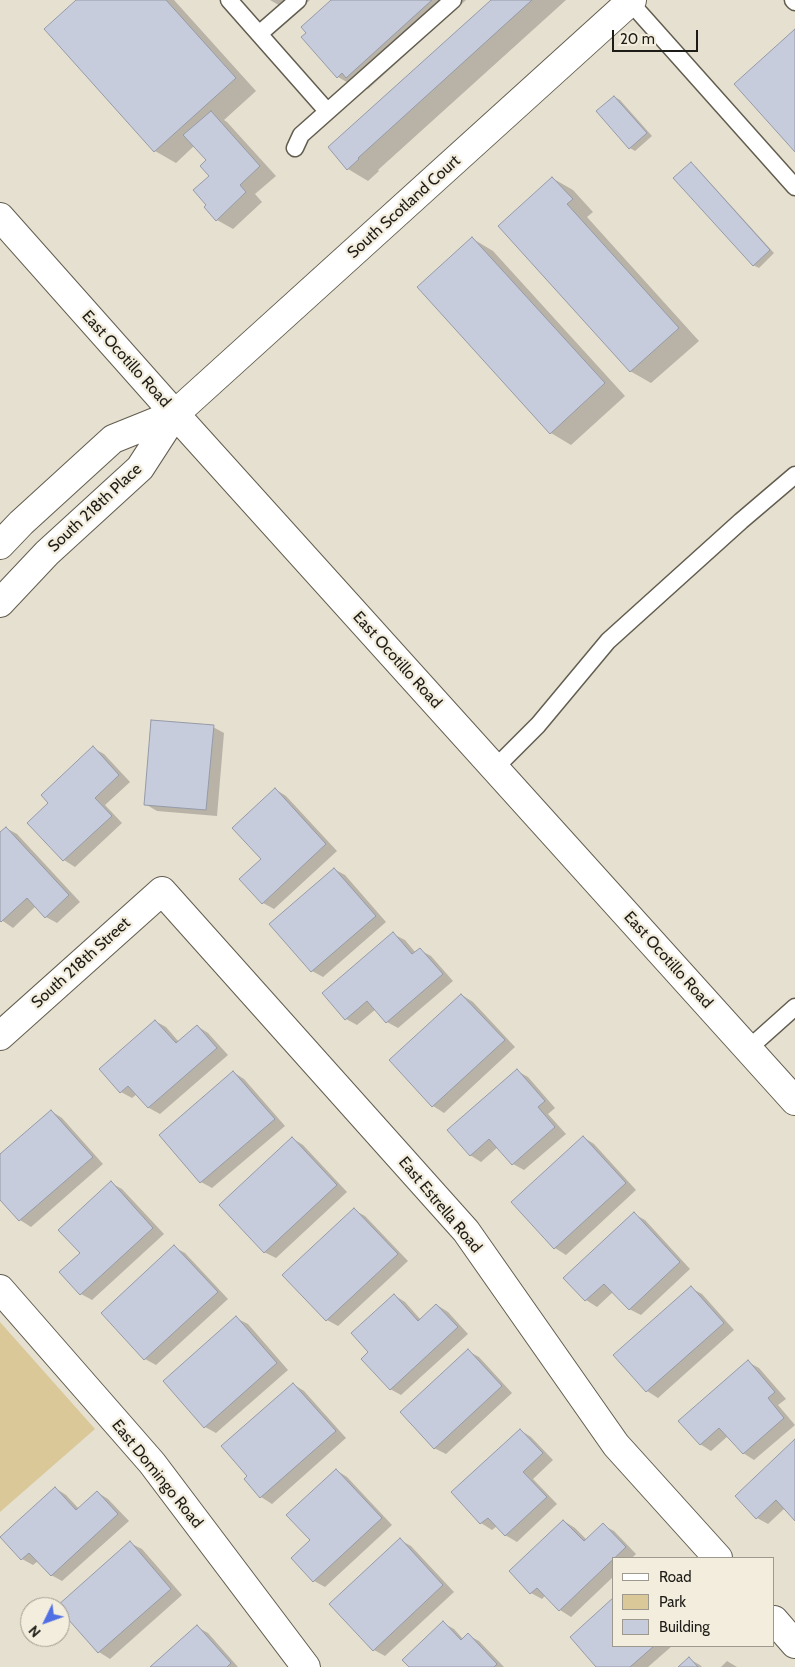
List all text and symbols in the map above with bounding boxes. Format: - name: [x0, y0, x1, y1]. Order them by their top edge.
- scale bar: [615, 20, 701, 52]
- text: 20 m: [620, 30, 655, 48]
- street label: South Scotland Court: [344, 151, 464, 263]
- street label: East Ocotillo Road: [78, 307, 174, 411]
- street label: South 218th Place: [44, 460, 146, 556]
- street label: East Ocotillo Road: [349, 608, 445, 712]
- street label: East Ocotillo Road: [620, 908, 716, 1012]
- street label: South 218th Street: [28, 914, 134, 1012]
- street label: East Estrella Road: [394, 1153, 486, 1257]
- street label: East Domingo Road: [107, 1416, 207, 1532]
- legend: [612, 1557, 775, 1647]
- text: Road: [659, 1568, 692, 1586]
- text: Park: [659, 1593, 686, 1611]
- north arrow: [20, 1597, 70, 1647]
- text: Building: [659, 1618, 710, 1636]
- text: N: [25, 1622, 45, 1641]

